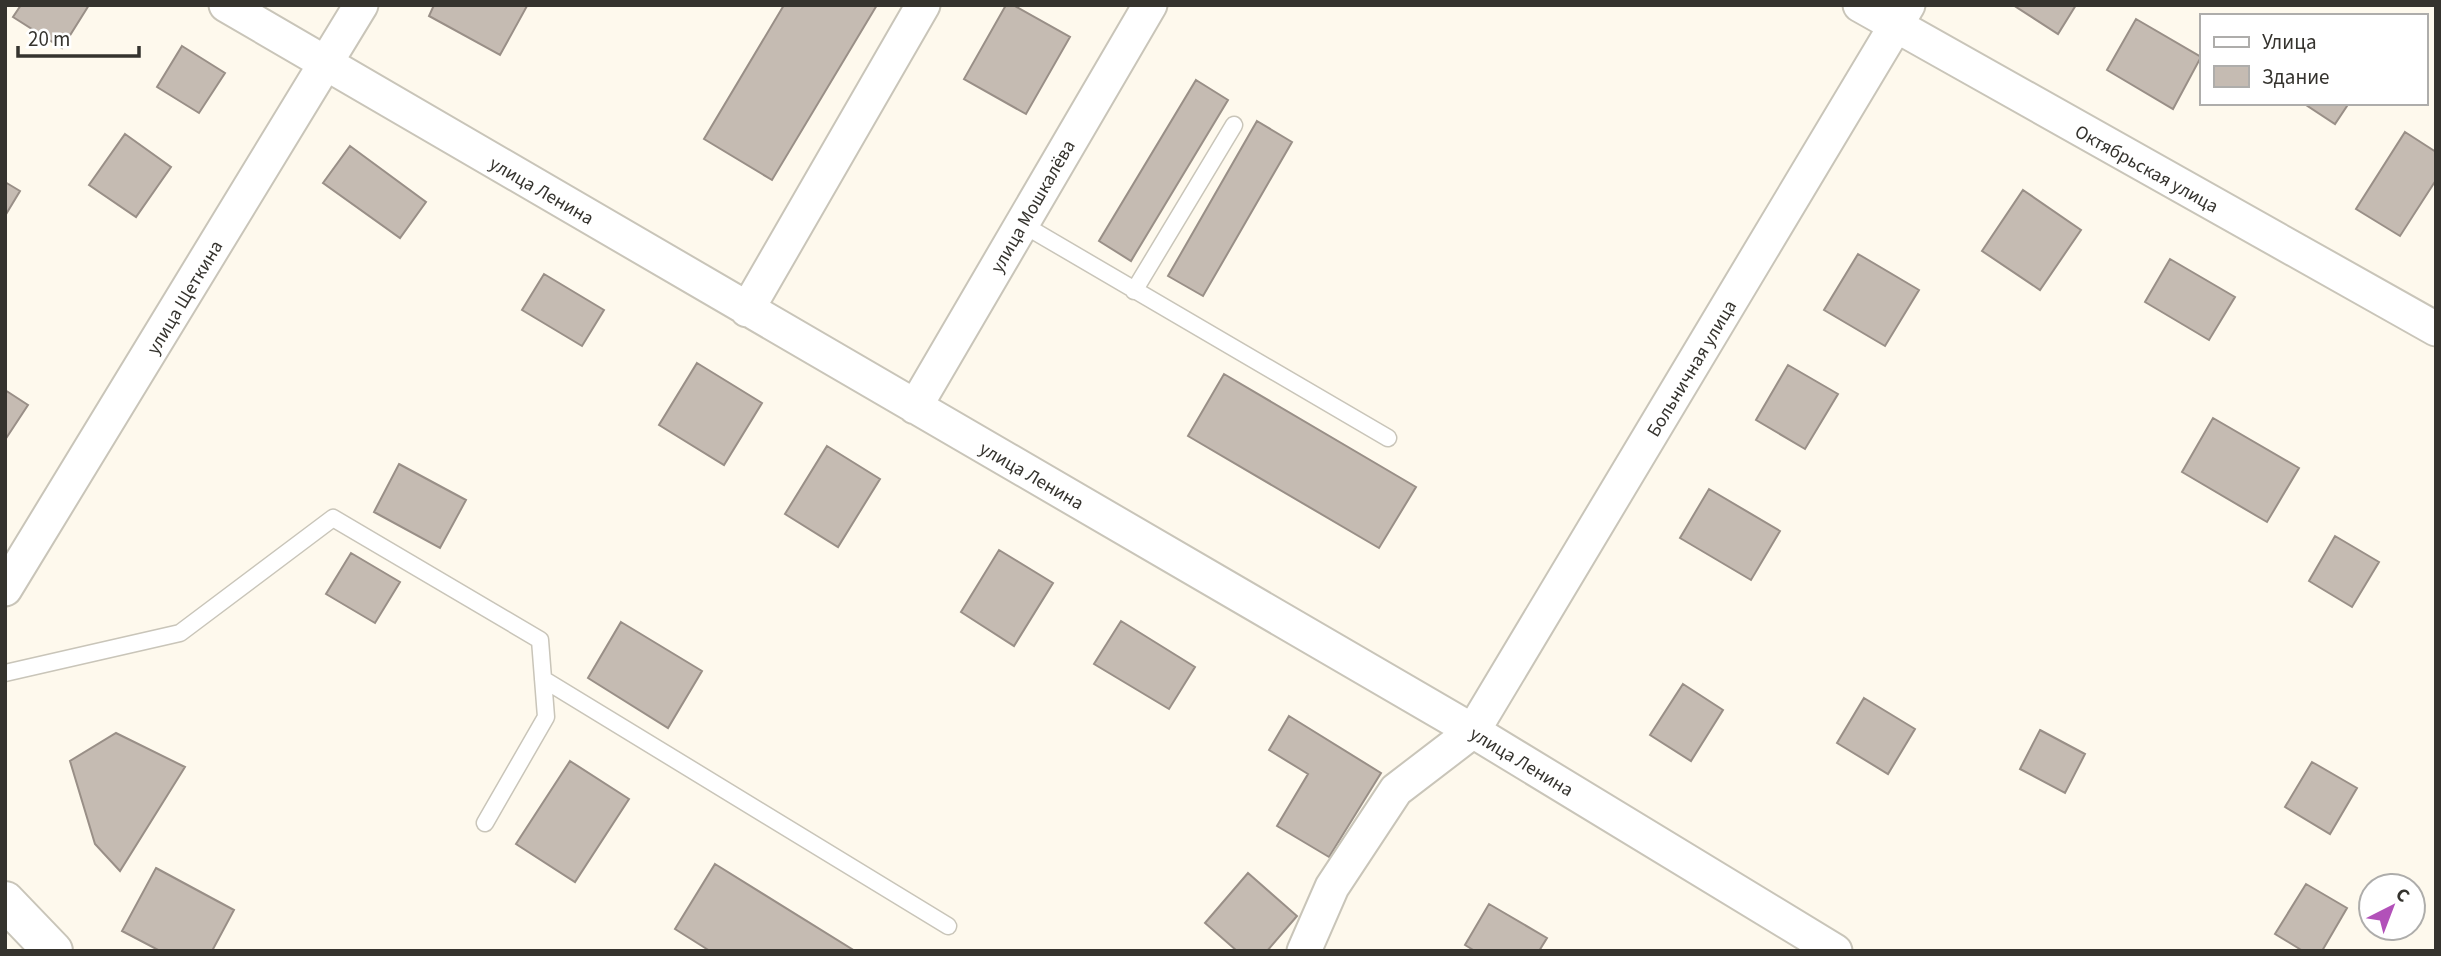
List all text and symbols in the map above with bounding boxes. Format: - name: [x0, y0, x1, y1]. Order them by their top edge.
- scale bar: [18, 14, 138, 58]
- legend: [2200, 14, 2427, 105]
- text: 20 m: [28, 24, 70, 54]
- text: Улица: [2262, 27, 2317, 57]
- text: Здание: [2262, 62, 2330, 92]
- street label: Октябрьская улица: [2069, 119, 2223, 220]
- street label: улица Мошкалёва: [984, 135, 1082, 278]
- street label: улица Ленина: [484, 150, 599, 232]
- street label: улица Щеткина: [141, 236, 230, 360]
- street label: Больничная улица: [1641, 295, 1744, 442]
- street label: улица Ленина: [974, 435, 1089, 517]
- street label: улица Ленина: [1464, 721, 1578, 804]
- north arrow: [2357, 872, 2427, 942]
- text: С: [2389, 882, 2416, 909]

